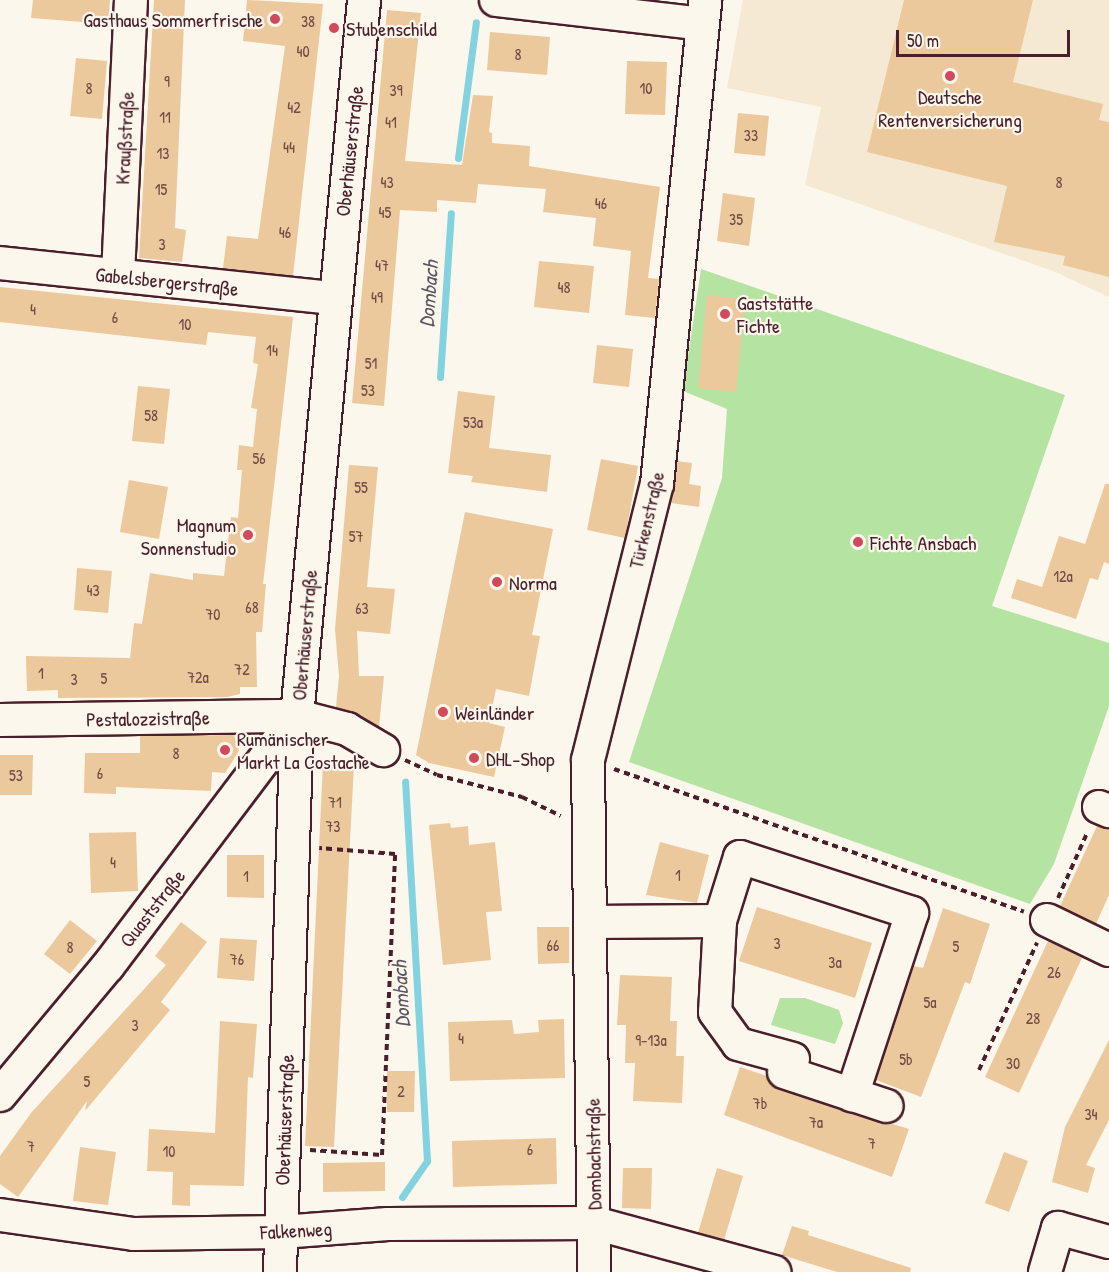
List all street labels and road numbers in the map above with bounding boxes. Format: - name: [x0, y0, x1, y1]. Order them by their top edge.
- street label: Oberhäuserstraße: [330, 84, 368, 218]
- street label: Kraußstraße: [110, 91, 138, 185]
- street label: Gabelsbergerstraße: [94, 262, 240, 300]
- street label: Türkenstraße: [623, 469, 669, 571]
- street label: Oberhäuserstraße: [286, 569, 322, 701]
- street label: Pestalozzistraße: [86, 705, 210, 731]
- street label: Quaststraße: [114, 864, 190, 952]
- street label: Oberhäuserstraße: [270, 1054, 298, 1186]
- street label: Dombachstraße: [580, 1098, 606, 1210]
- street label: Falkenweg: [259, 1216, 333, 1244]

